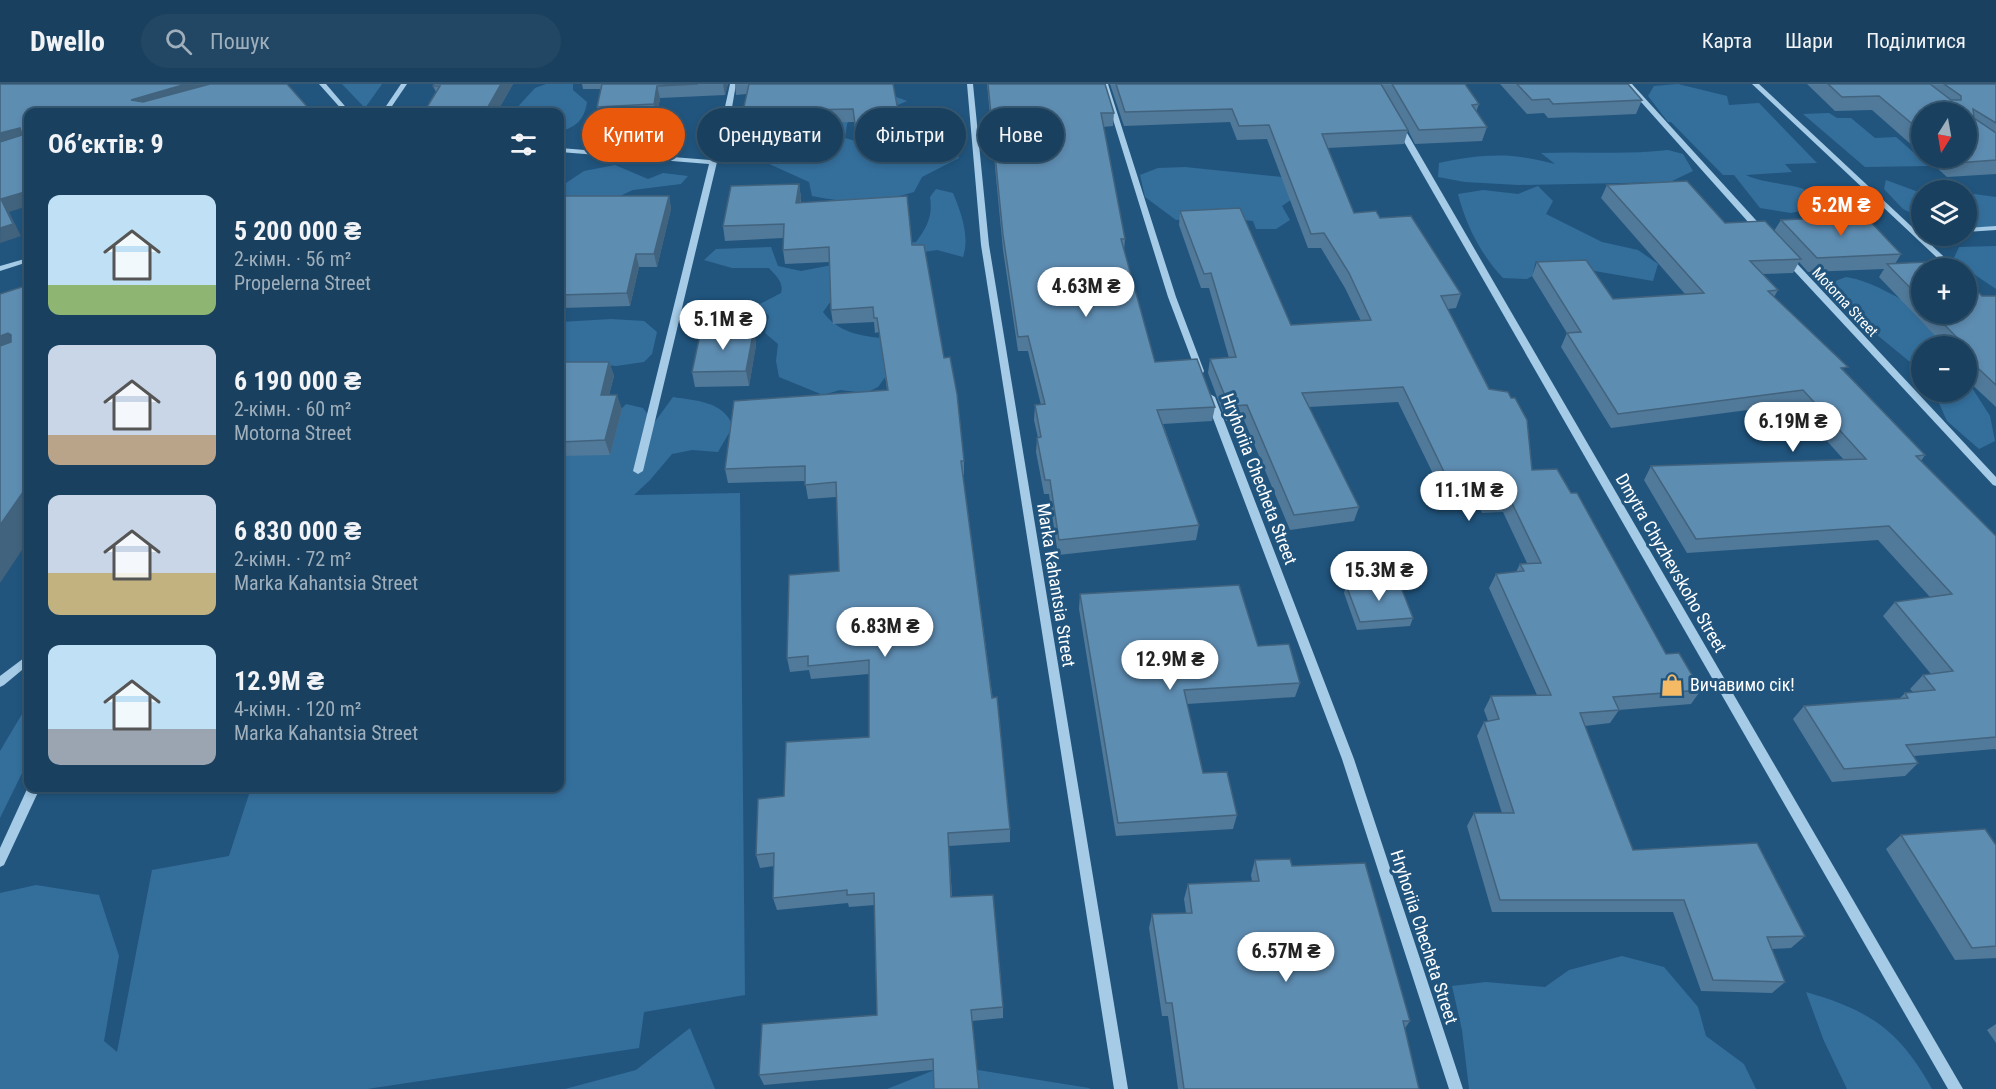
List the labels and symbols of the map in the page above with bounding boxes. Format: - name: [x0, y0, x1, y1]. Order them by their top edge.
- north arrow: [1911, 102, 1977, 168]
- pin: 5.2M ₴: [1792, 186, 1890, 237]
- street label: Motorna Street: [1808, 264, 1882, 340]
- pin: 4.63M ₴: [1031, 267, 1141, 318]
- pin: 5.1M ₴: [674, 300, 772, 351]
- street label: Hryhoriia Checheta Street: [1217, 390, 1302, 567]
- pin: 6.19M ₴: [1738, 402, 1848, 453]
- street label: Dmytra Chyzhevskoho Street: [1612, 470, 1731, 656]
- pin: 11.1M ₴: [1414, 471, 1524, 522]
- street label: Marka Kahantsia Street: [1033, 501, 1080, 668]
- pin: 15.3M ₴: [1324, 551, 1434, 602]
- pin: 6.83M ₴: [830, 607, 940, 658]
- pin: 12.9M ₴: [1115, 640, 1225, 691]
- shop icon: Вичавимо сік!: [1659, 672, 1685, 698]
- place label: Вичавимо сік!: [1690, 674, 1795, 695]
- street label: Hryhoriia Checheta Street: [1386, 847, 1463, 1026]
- pin: 6.57M ₴: [1231, 932, 1341, 983]

